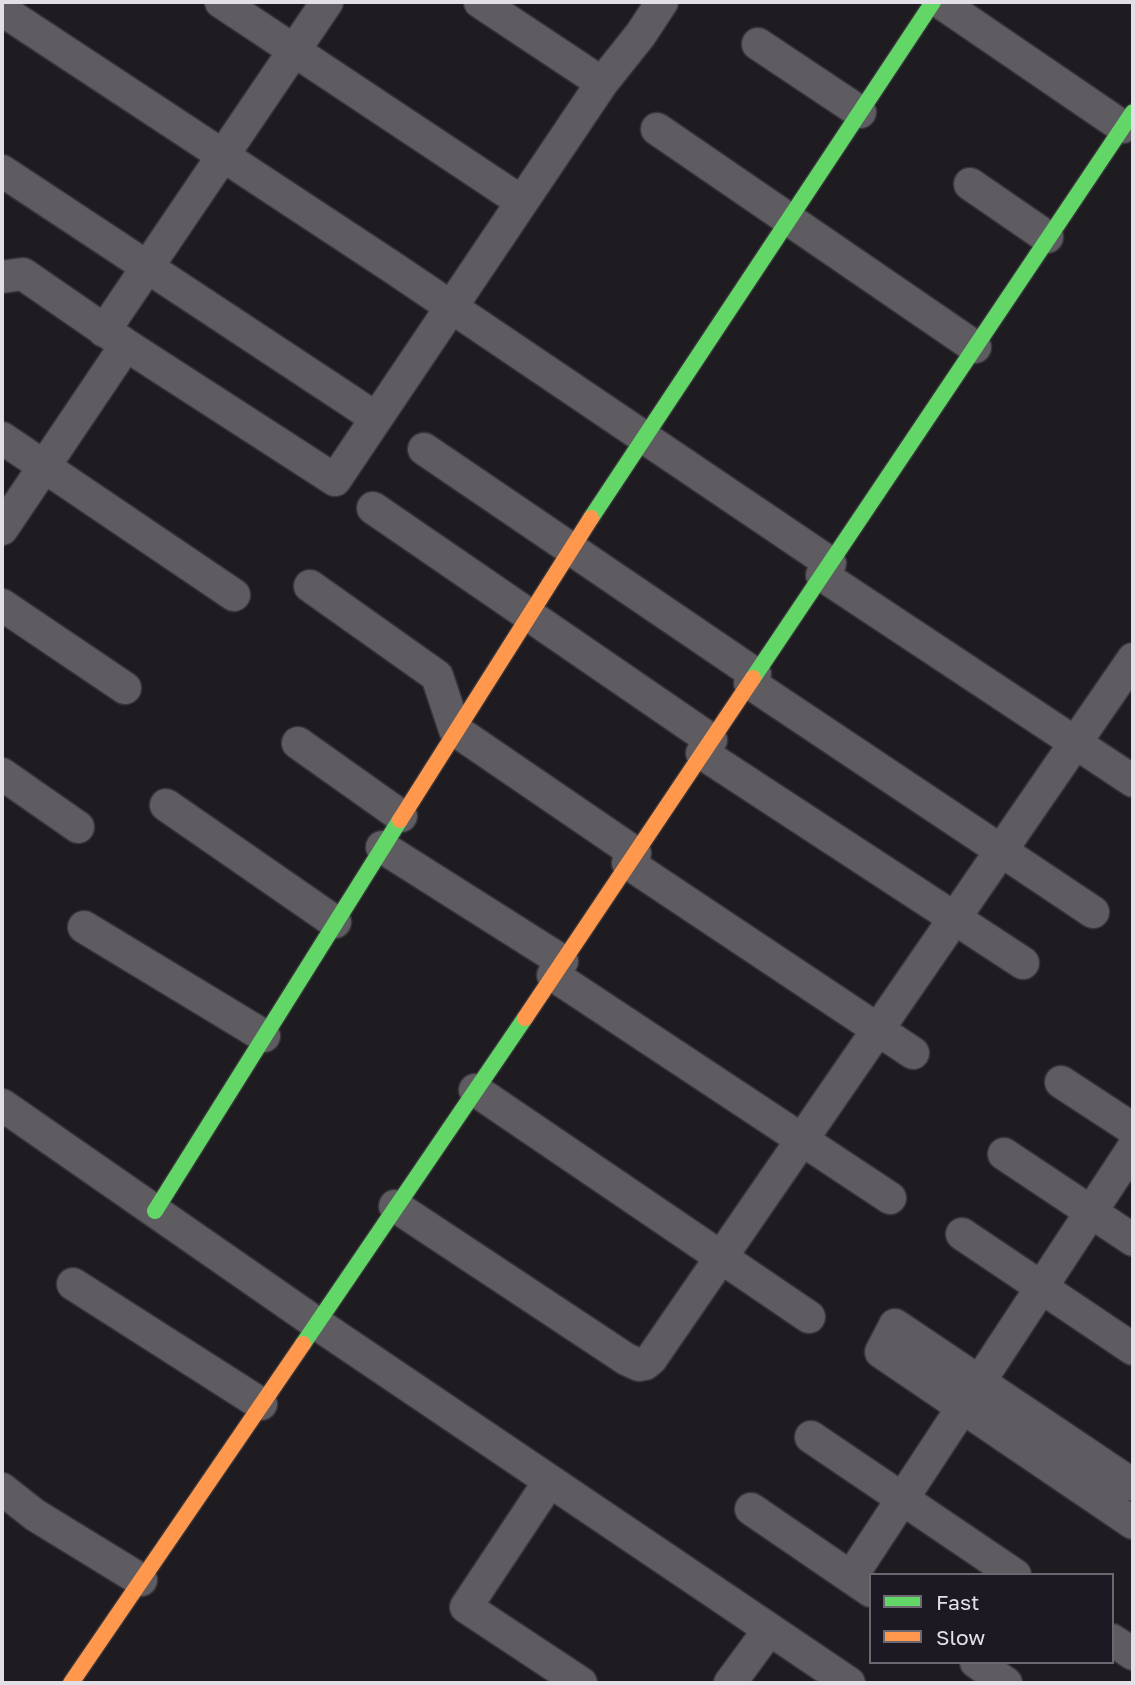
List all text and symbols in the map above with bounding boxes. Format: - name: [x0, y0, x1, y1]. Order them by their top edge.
- legend: [869, 1573, 1114, 1664]
- text: Fast: [936, 1589, 979, 1615]
- text: Slow: [936, 1624, 985, 1650]

